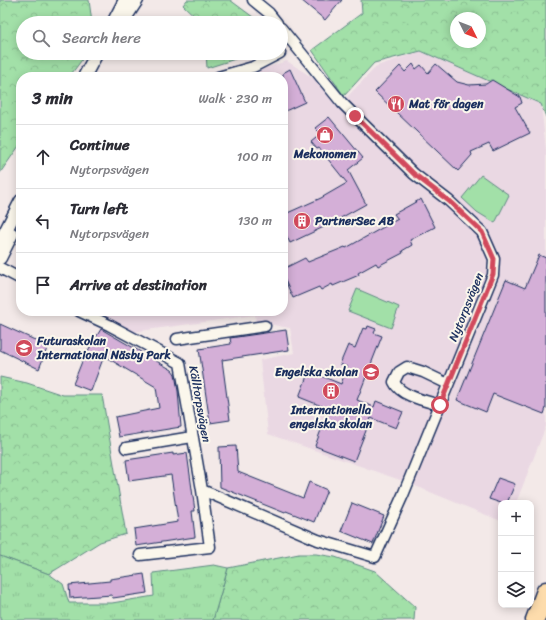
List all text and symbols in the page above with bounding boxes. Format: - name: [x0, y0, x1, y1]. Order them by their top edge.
- north arrow: [450, 12, 486, 48]
- search box: [16, 16, 288, 60]
- text: Search here: [62, 25, 141, 51]
- icon: search: [30, 27, 52, 49]
- text: 3 min: [32, 83, 73, 113]
- text: Walk · 230 m: [198, 87, 272, 110]
- place label: Mat för dagen: [408, 93, 484, 115]
- restaurant icon: Mat för dagen: [386, 94, 406, 114]
- route end: [346, 107, 364, 125]
- shop icon: Mekonomen: [315, 125, 335, 145]
- text: Continue: [70, 132, 130, 158]
- place label: Mekonomen: [293, 143, 357, 165]
- text: 100 m: [237, 145, 272, 168]
- icon: ahead: [32, 146, 54, 168]
- text: Nytorpsvägen: [70, 158, 149, 181]
- text: Turn left: [70, 196, 128, 222]
- text: 130 m: [238, 209, 272, 232]
- icon: left: [32, 210, 54, 232]
- place label: PartnerSec AB: [315, 210, 394, 232]
- building icon: PartnerSec AB: [292, 211, 312, 231]
- text: Nytorpsvägen: [70, 222, 149, 245]
- street label: Nytorpsvägen: [442, 269, 490, 345]
- text: Arrive at destination: [70, 272, 207, 298]
- icon: arrive: [32, 274, 54, 296]
- place label: Futuraskolan International Näsby Park: [36, 330, 171, 366]
- school or university icon: Futuraskolan International Näsby Park: [14, 338, 34, 358]
- place label: Engelska skolan: [275, 361, 358, 383]
- school or university icon: Engelska skolan: [361, 362, 381, 382]
- street label: Källtorpsvägen: [182, 364, 218, 445]
- building icon: Internationella engelska skolan: [321, 381, 341, 401]
- route start: [431, 396, 449, 414]
- place label: Internationella engelska skolan: [289, 399, 373, 435]
- map controls: [498, 500, 534, 608]
- button: +: [498, 500, 534, 536]
- button: −: [498, 536, 534, 572]
- button: layers: [498, 572, 534, 608]

